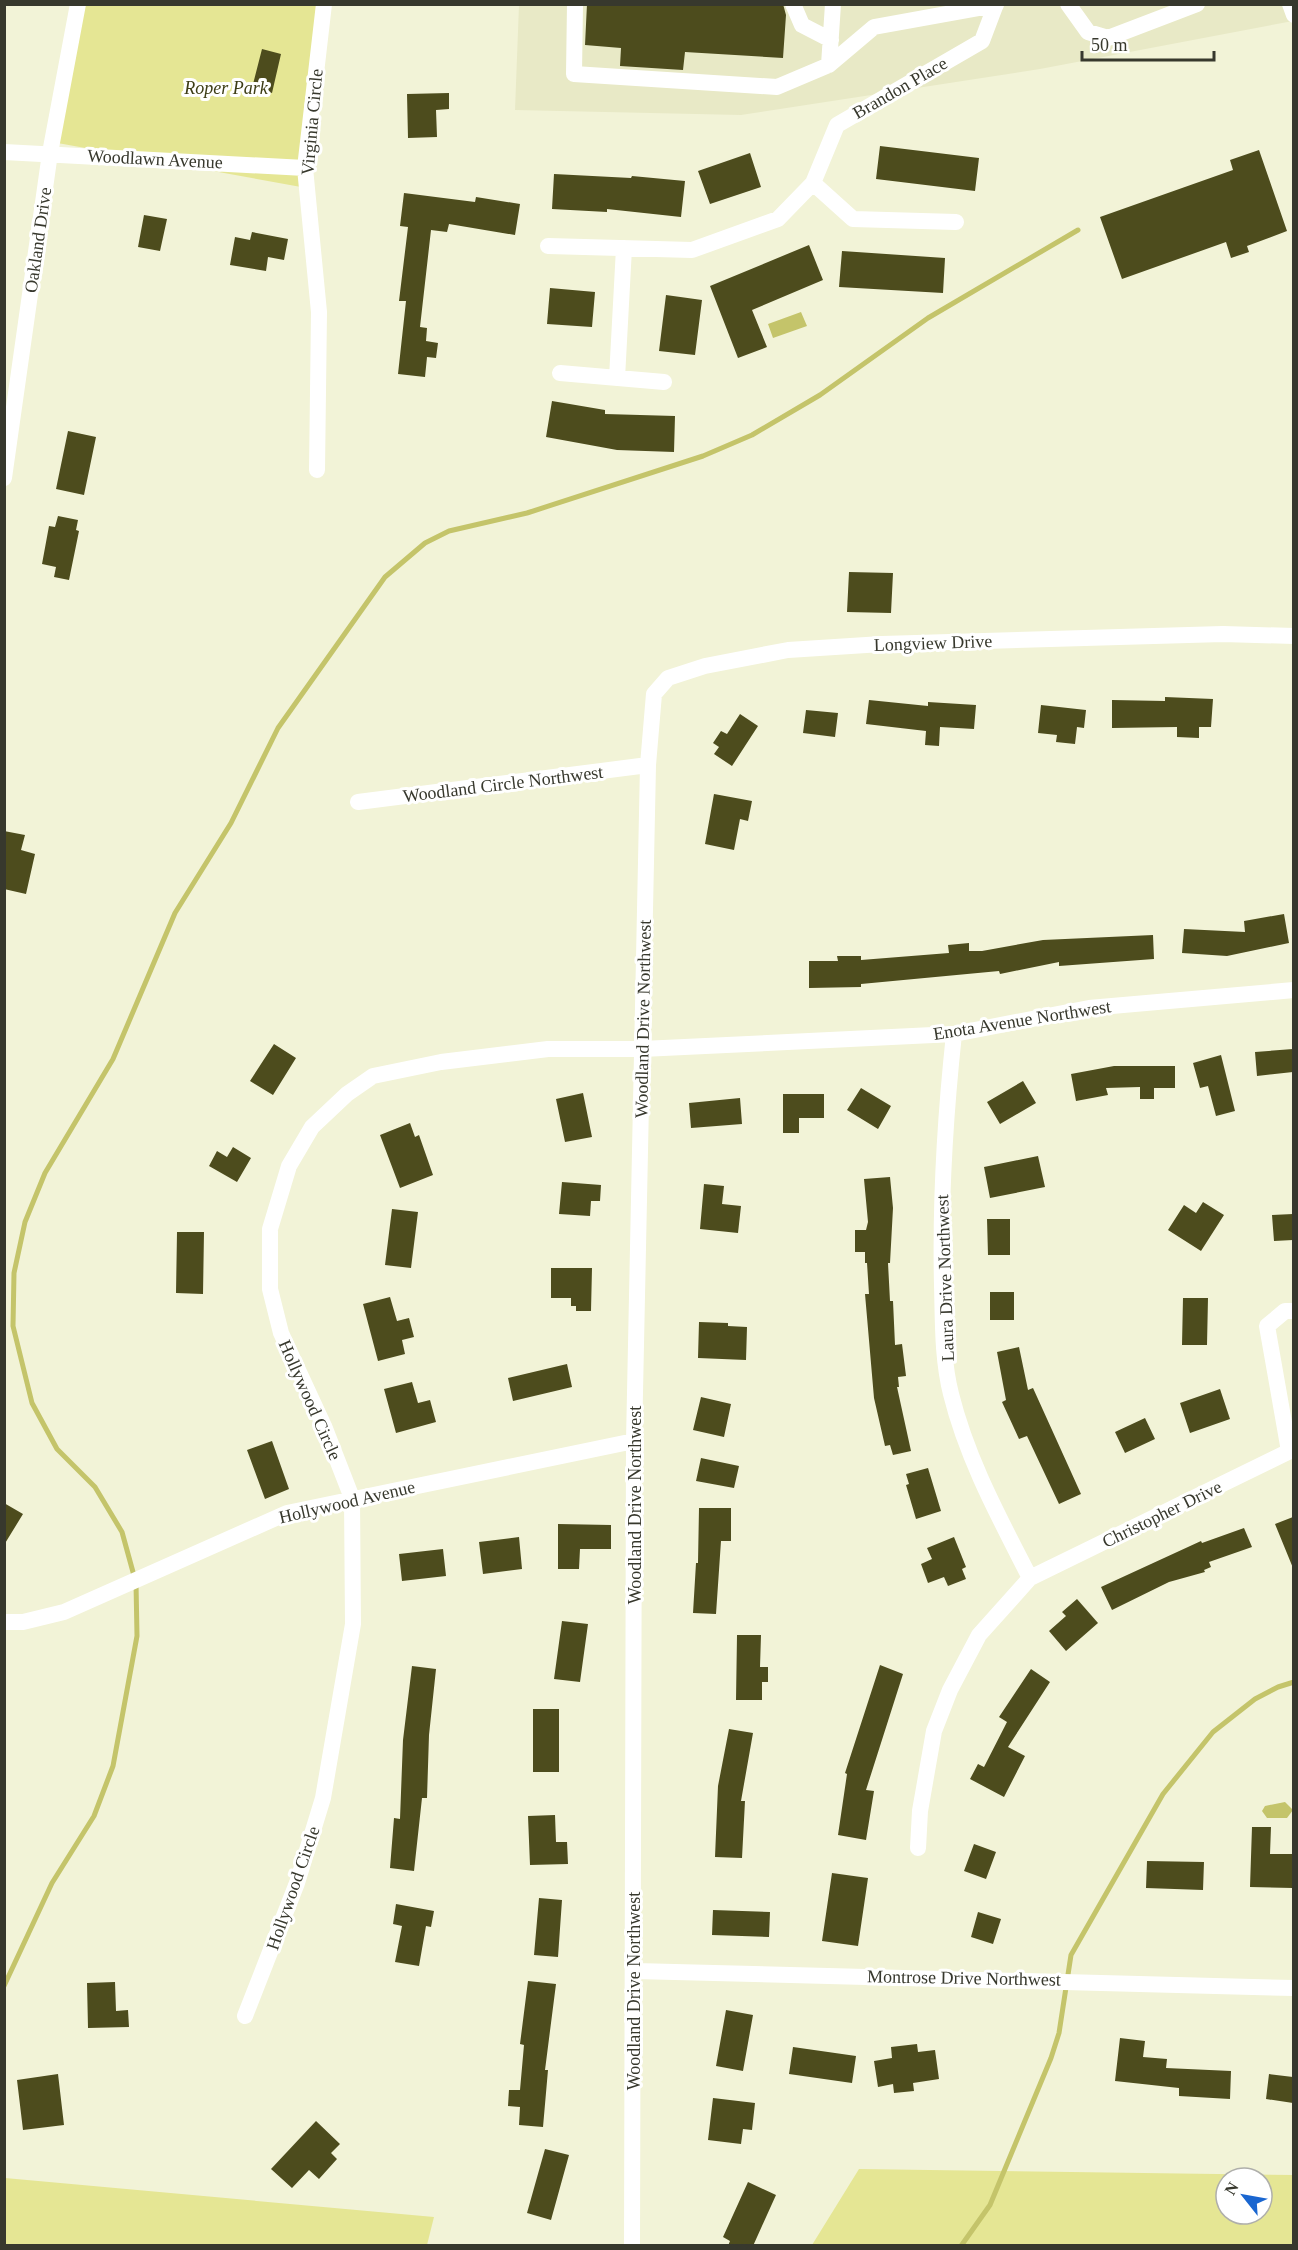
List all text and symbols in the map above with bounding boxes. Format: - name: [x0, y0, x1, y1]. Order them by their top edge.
- scale bar: [1082, 24, 1214, 62]
- text: 50 m: [1091, 35, 1128, 55]
- street label: Brandon Place: [849, 53, 951, 123]
- street label: Virginia Circle: [297, 68, 327, 176]
- park label: Roper Park: [183, 78, 269, 98]
- street label: Woodlawn Avenue: [87, 145, 223, 173]
- street label: Oakland Drive: [21, 186, 55, 294]
- street label: Longview Drive: [873, 631, 993, 655]
- street label: Woodland Circle Northwest: [402, 762, 604, 806]
- street label: Woodland Drive Northwest: [631, 920, 655, 1118]
- street label: Enota Avenue Northwest: [932, 996, 1112, 1044]
- street label: Laura Drive Northwest: [932, 1194, 958, 1362]
- street label: Hollywood Circle: [275, 1337, 345, 1463]
- street label: Woodland Drive Northwest: [625, 1406, 645, 1604]
- street label: Christopher Drive: [1099, 1476, 1225, 1552]
- street label: Hollywood Avenue: [277, 1477, 417, 1527]
- street label: Hollywood Circle: [262, 1824, 324, 1952]
- street label: Woodland Drive Northwest: [624, 1892, 644, 2090]
- street label: Montrose Drive Northwest: [867, 1966, 1061, 1990]
- north arrow: [1214, 2166, 1274, 2226]
- text: N: [1221, 2179, 1242, 2198]

